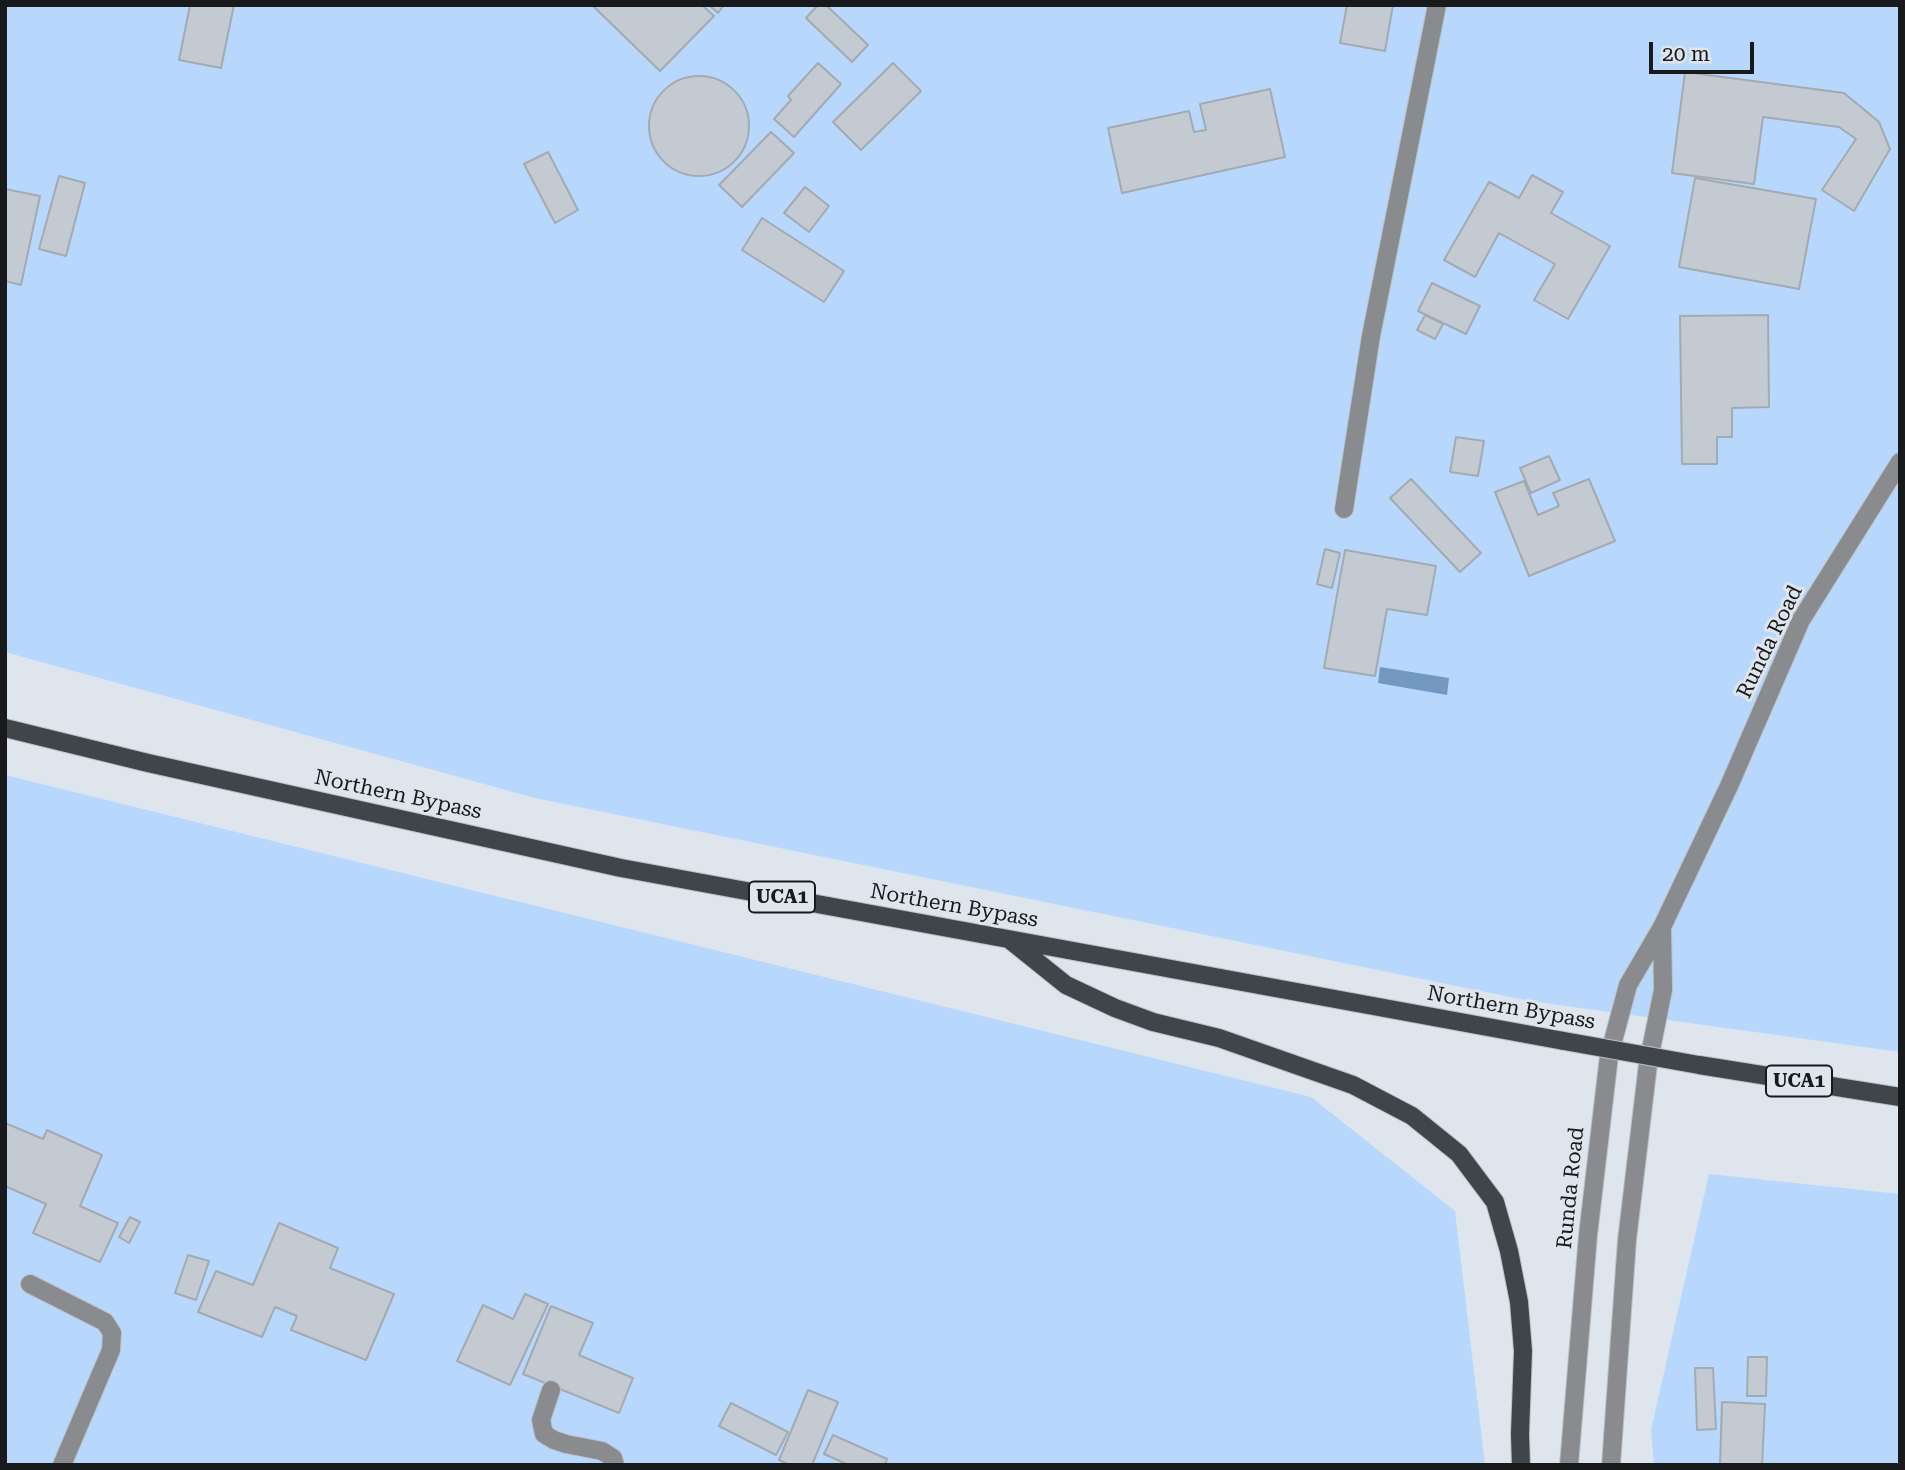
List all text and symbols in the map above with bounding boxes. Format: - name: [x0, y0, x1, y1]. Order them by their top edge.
- scale bar: [1653, 28, 1758, 72]
- text: 20 m: [1662, 42, 1710, 66]
- street label: Runda Road: [1732, 581, 1808, 703]
- street label: Northern Bypass: [312, 765, 484, 825]
- street label: Northern Bypass: [868, 879, 1040, 933]
- road number: UCA1: [749, 882, 815, 912]
- street label: Northern Bypass: [1425, 981, 1597, 1035]
- road number: UCA1: [1766, 1065, 1832, 1096]
- street label: Runda Road: [1552, 1126, 1590, 1250]

